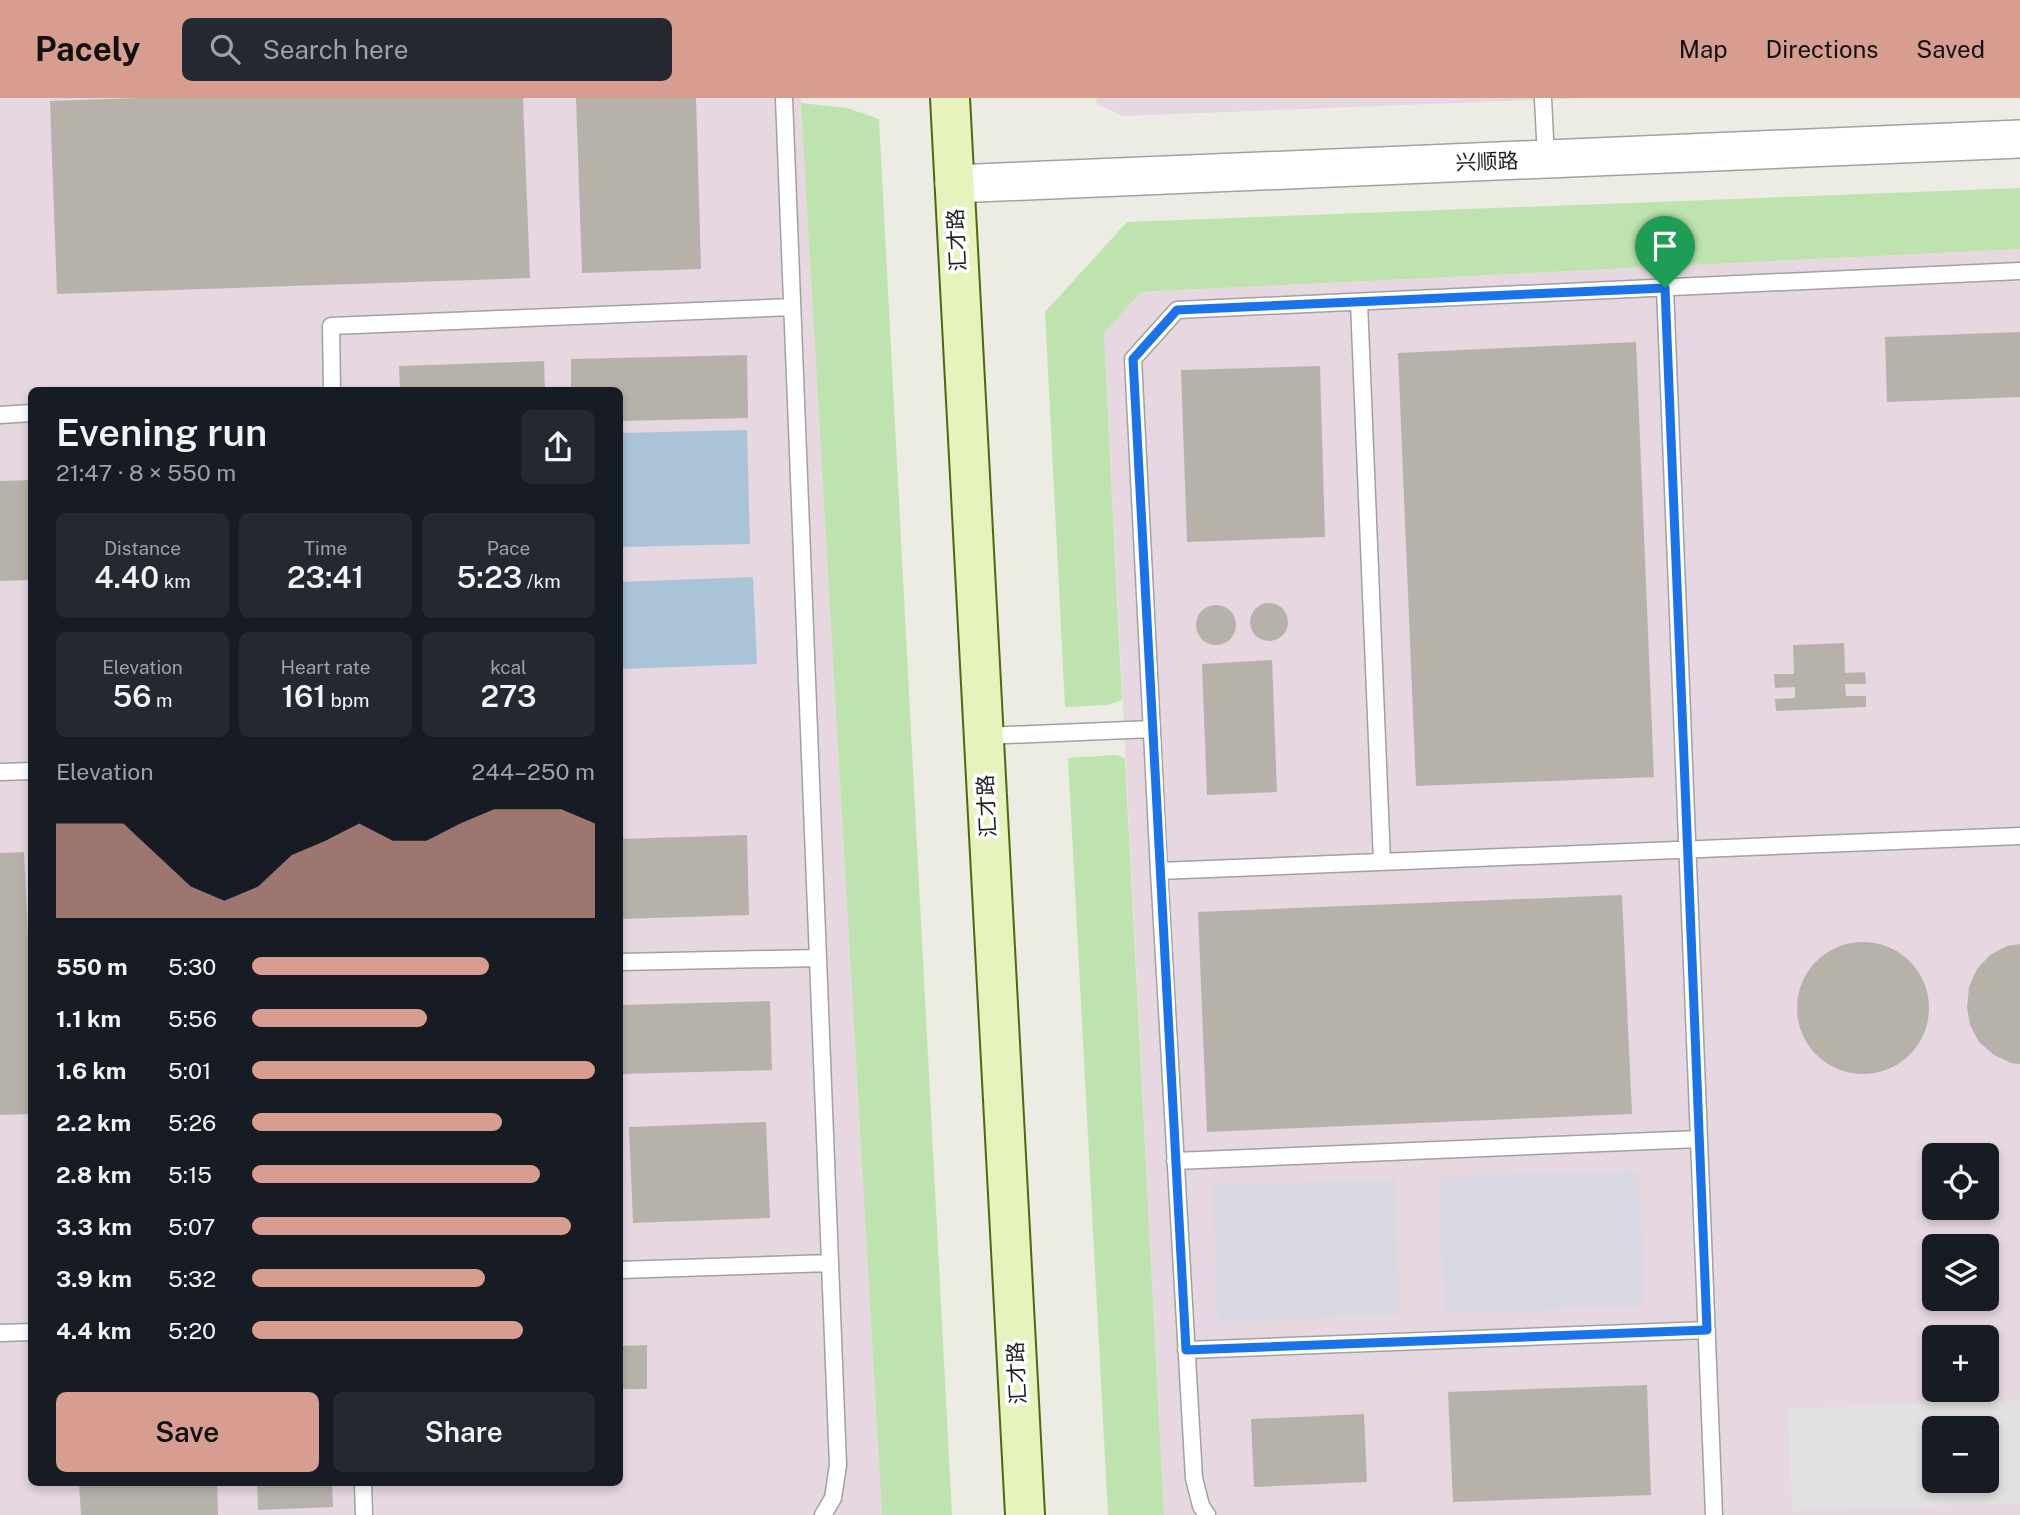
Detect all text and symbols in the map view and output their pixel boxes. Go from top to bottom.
search box [182,18,672,81]
text: Pacely [35,30,140,68]
icon: search [206,30,244,68]
text: Search here [262,34,408,65]
text: Map [1679,35,1728,63]
text: Directions [1766,35,1878,63]
text: Saved [1916,35,1985,63]
street label: 兴顺路 [1455,148,1519,175]
street label: 汇才路 [942,208,971,272]
pin [1635,216,1695,288]
icon: arrive [1646,227,1684,265]
text: Evening run [56,410,267,455]
button: share [521,410,595,484]
text: 21:47 · 8 × 550 m [56,459,236,486]
text: Distance [104,537,181,559]
text: Time [304,537,347,559]
text: Pace [487,537,530,559]
text: 4.40 [94,559,159,595]
text: 23:41 [287,559,364,595]
text: 5:23 [456,559,522,595]
text: km [159,570,191,592]
text: /km [522,570,561,592]
text: Elevation [102,656,183,678]
text: Heart rate [281,656,370,678]
text: kcal [490,656,527,678]
text: 56 [112,678,152,714]
text: 161 [281,678,326,714]
text: 273 [480,678,537,714]
text: m [152,689,173,711]
text: bpm [326,689,370,711]
text: Elevation [56,758,154,785]
text: 244–250 m [472,758,595,785]
street label: 汇才路 [972,774,1001,838]
text: 550 m [56,953,128,980]
text: 5:30 [168,953,216,980]
text: 1.1 km [56,1005,121,1032]
text: 5:56 [168,1005,217,1032]
text: 1.6 km [56,1057,126,1084]
text: 5:01 [168,1057,211,1084]
text: 2.2 km [56,1109,131,1136]
text: 5:26 [168,1109,216,1136]
map controls [1922,1143,1999,1493]
button: locate [1922,1143,1999,1220]
text: 2.8 km [56,1161,131,1188]
text: 5:15 [168,1161,212,1188]
text: 3.3 km [56,1213,132,1240]
text: 5:07 [168,1213,215,1240]
button: layers [1922,1234,1999,1311]
text: 3.9 km [56,1265,132,1292]
text: 5:32 [168,1265,216,1292]
text: 4.4 km [56,1317,131,1344]
text: 5:20 [168,1317,216,1344]
button: + [1922,1325,1999,1402]
street label: 汇才路 [1002,1341,1031,1405]
button: Save [56,1392,319,1472]
button: Share [333,1392,595,1472]
button: − [1922,1416,1999,1493]

